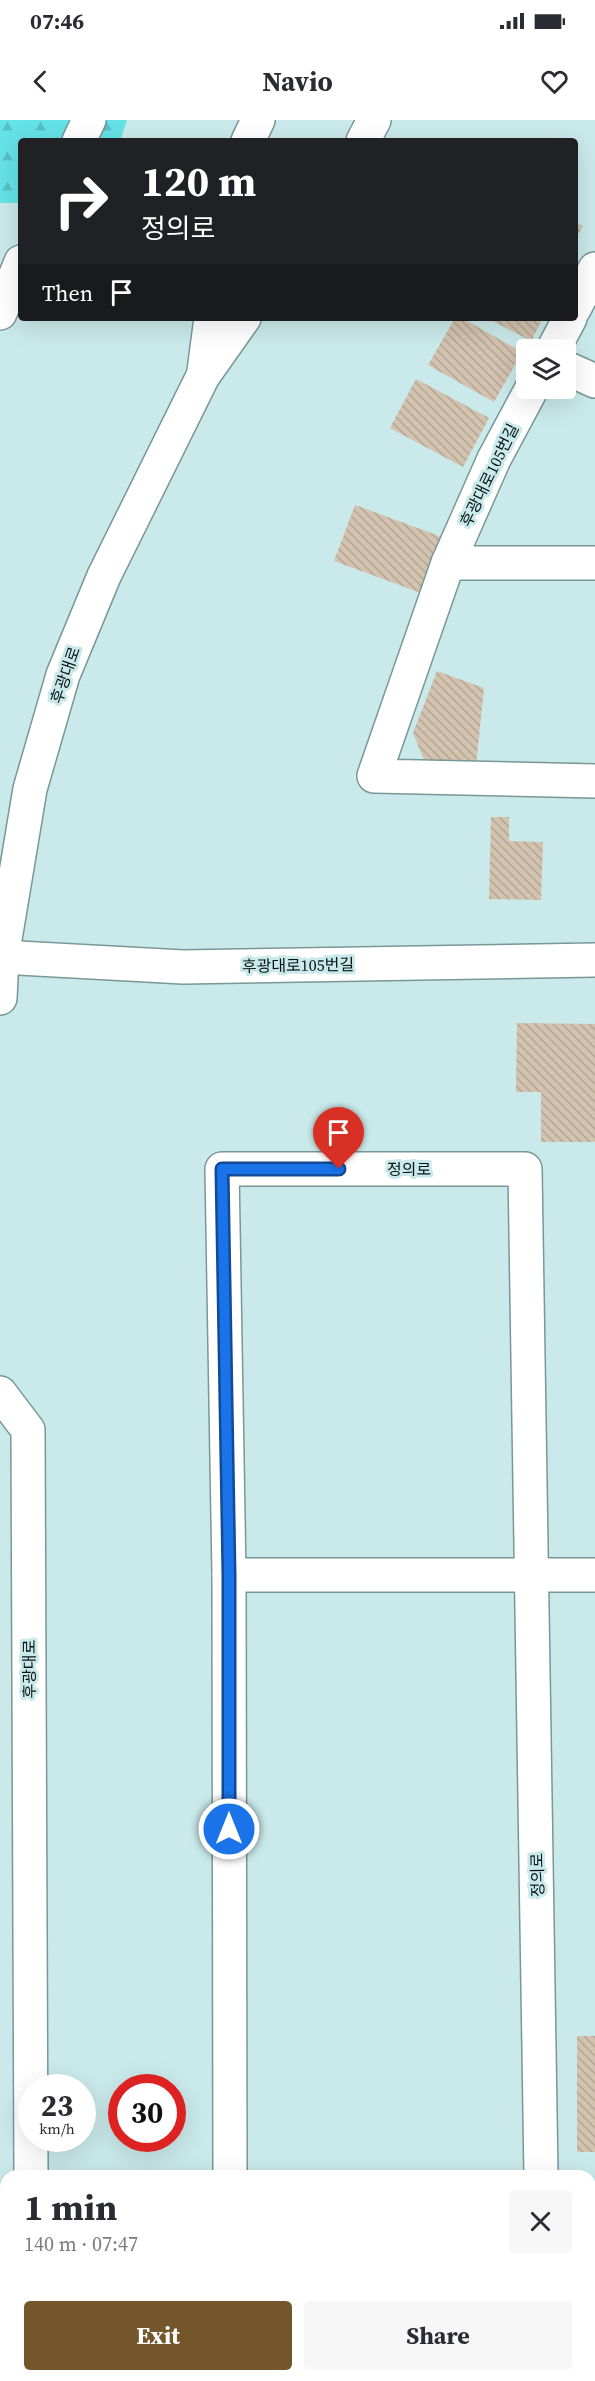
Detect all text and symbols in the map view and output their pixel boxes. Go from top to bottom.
text: 07:46 [30,6,84,36]
text: Navio [262,63,333,100]
icon: back [24,65,57,98]
icon: heart [538,65,571,98]
text: 120 m [141,152,256,210]
icon: right [42,162,120,240]
text: 정의로 [141,210,216,247]
icon: arrive [105,276,138,309]
text: Then [42,278,93,308]
map controls [516,339,576,399]
button: layers [516,339,576,399]
street label: 후광대로105번길 [454,420,524,530]
street label: 후광대로 [45,643,85,706]
street label: 후광대로105번길 [242,953,354,977]
pin [313,1107,364,1169]
icon: arrive [322,1116,355,1149]
street label: 정의로 [387,1158,431,1180]
street label: 후광대로 [18,1639,40,1698]
position arrow [197,1797,261,1861]
street label: 정의로 [526,1852,548,1897]
speed limit sign: 30 [108,2074,186,2152]
text: 23 [41,2085,73,2126]
text: km/h [39,2118,75,2139]
text: 1 min [24,2183,117,2232]
button: close [509,2190,572,2253]
text: 140 m · 07:47 [24,2230,138,2258]
button: Exit [24,2301,292,2370]
button: Share [304,2301,572,2370]

